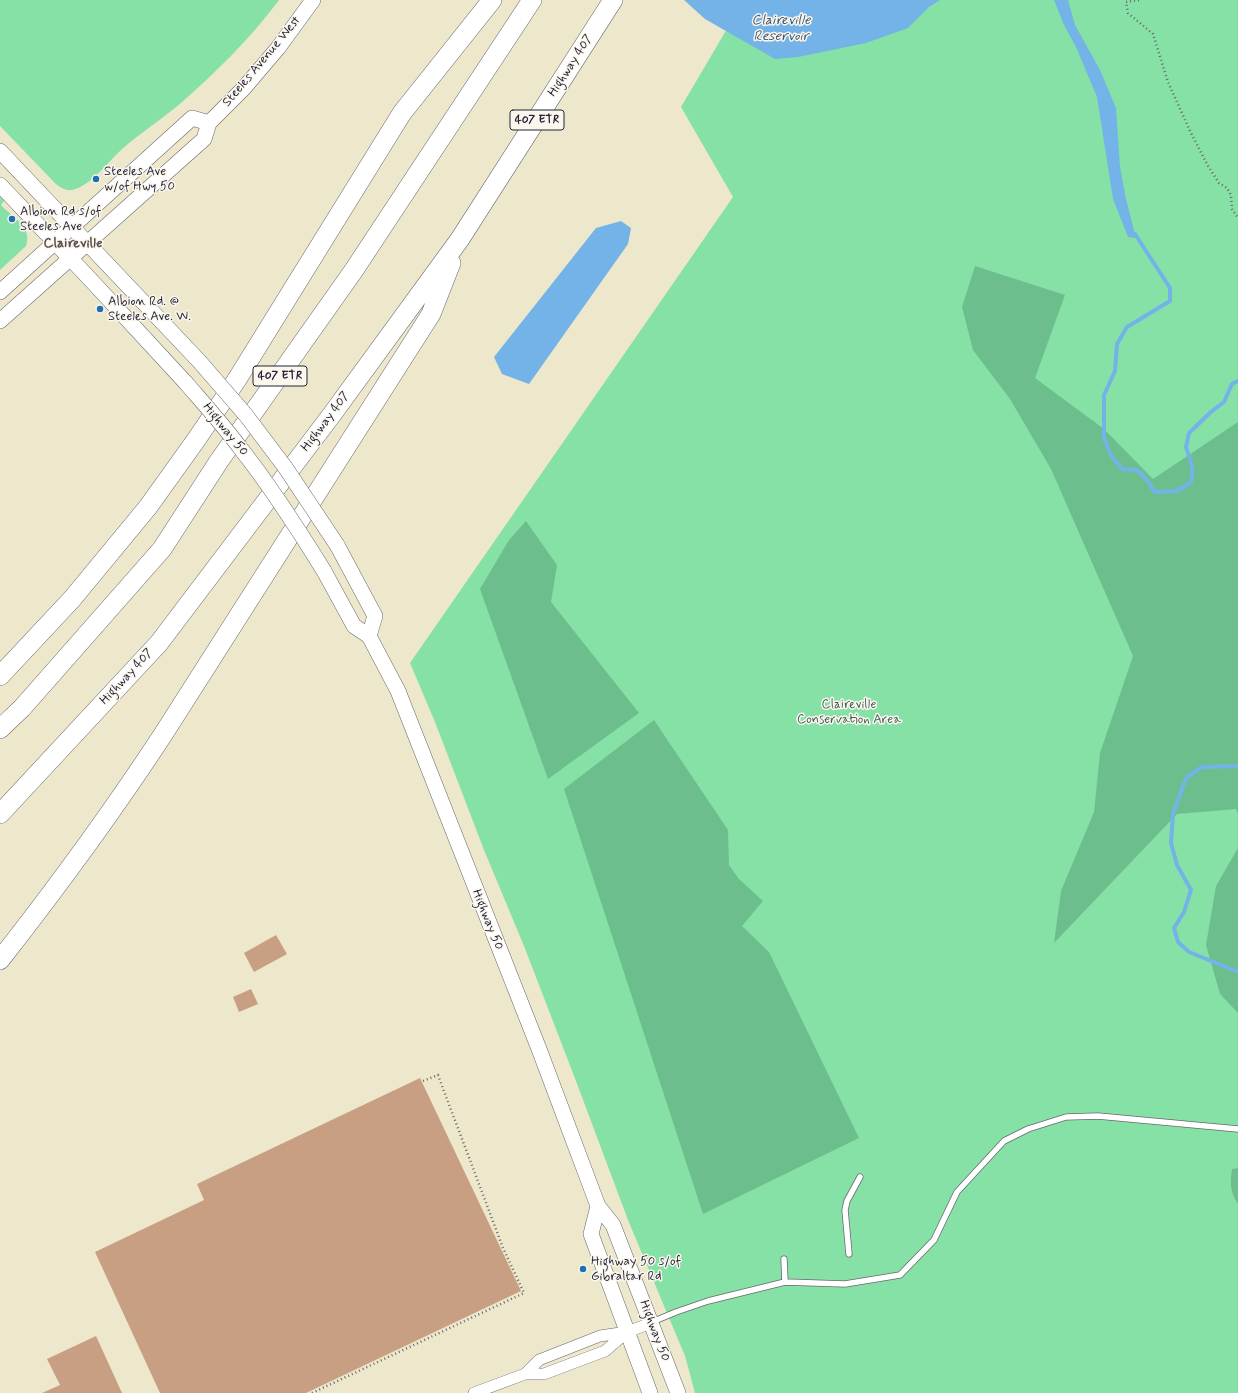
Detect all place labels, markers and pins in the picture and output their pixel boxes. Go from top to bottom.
place label: Steeles Ave w/of Hwy 50 [104,164,175,195]
marker: Steeles Ave w/of Hwy 50 [91,174,101,184]
place label: Albion Rd s/of Steeles Ave [20,204,101,235]
marker: Albion Rd s/of Steeles Ave [7,214,17,224]
place label: Albion Rd. @ Steeles Ave. W. [108,294,191,325]
marker: Albion Rd. @ Steeles Ave. W. [95,304,105,314]
place label: Highway 50 s/of Gibraltar Rd [591,1254,681,1285]
marker: Highway 50 s/of Gibraltar Rd [578,1264,588,1274]

